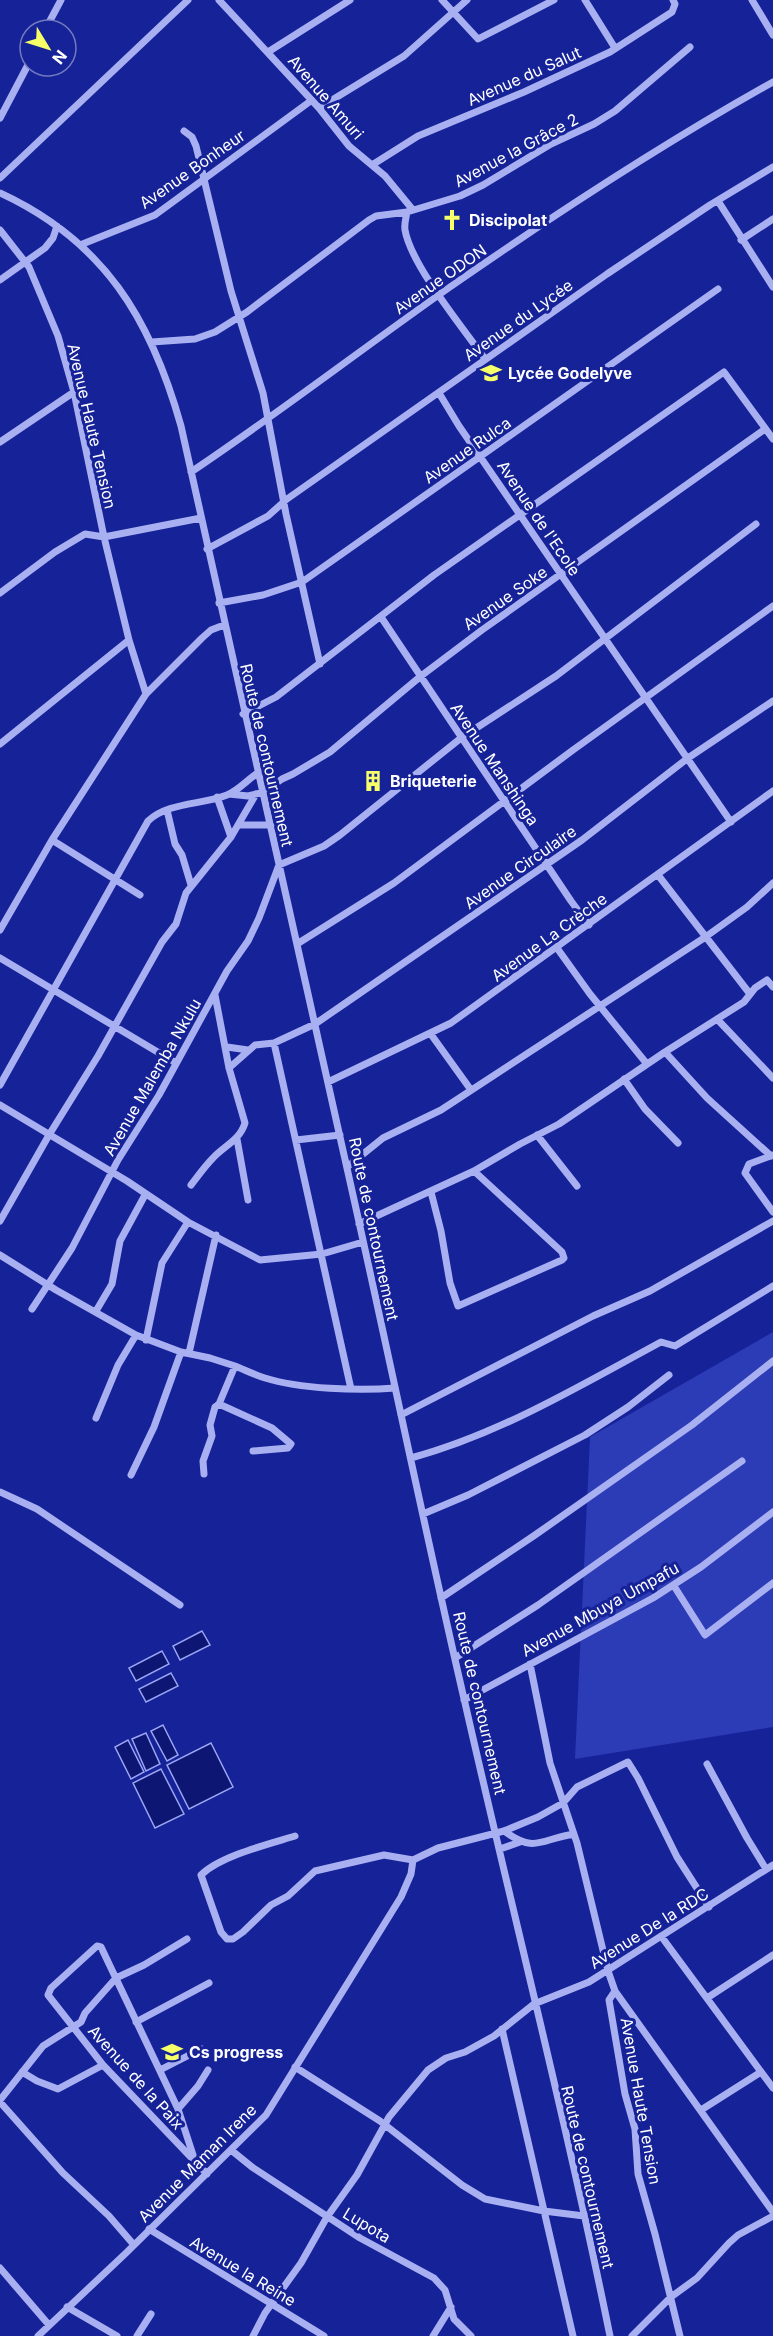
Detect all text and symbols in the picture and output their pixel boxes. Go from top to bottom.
north arrow [18,18,78,78]
street label: Avenue du Salut [464,42,584,110]
text: N [48,46,71,68]
street label: Avenue Amuri [284,51,368,143]
street label: Avenue la Grâce 2 [450,109,582,191]
street label: Avenue Bonheur [135,125,249,213]
church icon: Discipolat [440,208,464,232]
place label: Discipolat [469,210,547,230]
street label: Avenue ODON [390,240,490,318]
street label: Avenue du Lycée [459,275,577,365]
street label: Avenue Haute Tension [63,341,121,511]
school or university icon: Lycée Godelyve [479,361,503,385]
place label: Lycée Godelyve [508,363,632,383]
street label: Avenue Rulca [419,412,515,488]
street label: Avenue de l'Ecole [493,457,585,579]
street label: Avenue Soke [459,562,551,634]
street label: Route de contournement [236,662,298,848]
street label: Avenue Manshinga [447,699,543,829]
building icon: Briqueterie [361,769,385,793]
place label: Briqueterie [390,771,477,791]
street label: Avenue Circulaire [460,821,580,913]
street label: Avenue La Crèche [487,888,611,986]
street label: Avenue Malemba Nkulu [99,995,205,1159]
street label: Route de contournement [345,1135,403,1323]
street label: Avenue Mbuya Umpafu [518,1557,682,1661]
street label: Route de contournement [449,1610,511,1796]
street label: Avenue De la RDC [586,1883,712,1973]
street label: Avenue Haute Tension [616,2016,666,2186]
street label: Avenue de la Paix [84,2021,188,2133]
school or university icon: Cs progress [160,2040,184,2064]
place label: Cs progress [189,2042,283,2062]
street label: Route de contournement [557,2084,619,2270]
street label: Avenue Maman Irene [134,2100,260,2226]
street label: Lupota [339,2203,395,2247]
street label: Avenue la Reine [186,2231,300,2311]

